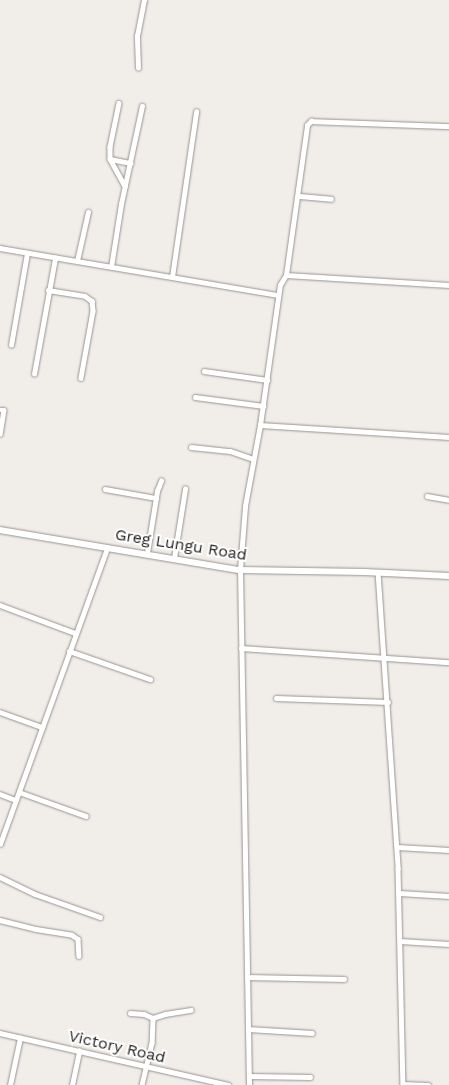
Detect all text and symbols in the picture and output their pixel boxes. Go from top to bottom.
street label: Greg Lungu Road [114,525,248,565]
street label: Victory Road [67,1026,167,1068]

